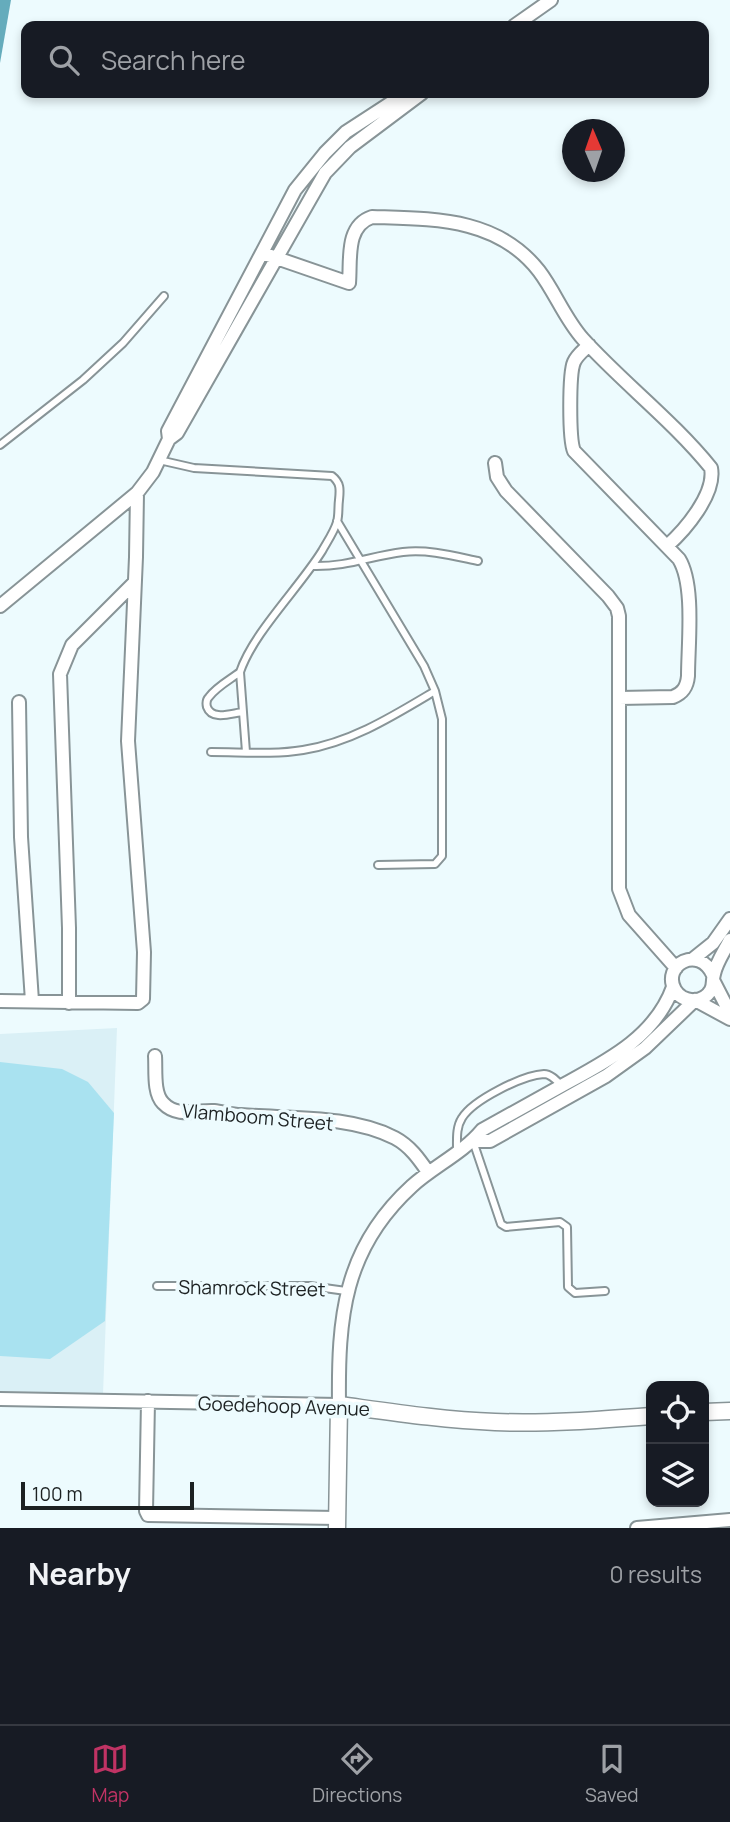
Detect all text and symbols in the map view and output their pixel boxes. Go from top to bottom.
search box [21,21,709,98]
icon: search [45,41,83,79]
text: Search here [101,42,246,78]
north arrow [562,119,625,182]
street label: Vlamboom Street [181,1097,335,1137]
street label: Shamrock Street [178,1274,326,1302]
map controls [646,1381,709,1507]
button: locate [646,1381,709,1444]
street label: Goedehoop Avenue [198,1390,370,1422]
button: layers [646,1444,709,1507]
scale bar [21,1479,194,1511]
text: 100 m [32,1481,83,1507]
text: Nearby [28,1553,131,1594]
text: 0 results [609,1558,702,1590]
tab: Map [91,1740,129,1808]
tab: Directions [312,1740,402,1808]
tab: Saved [585,1740,639,1808]

